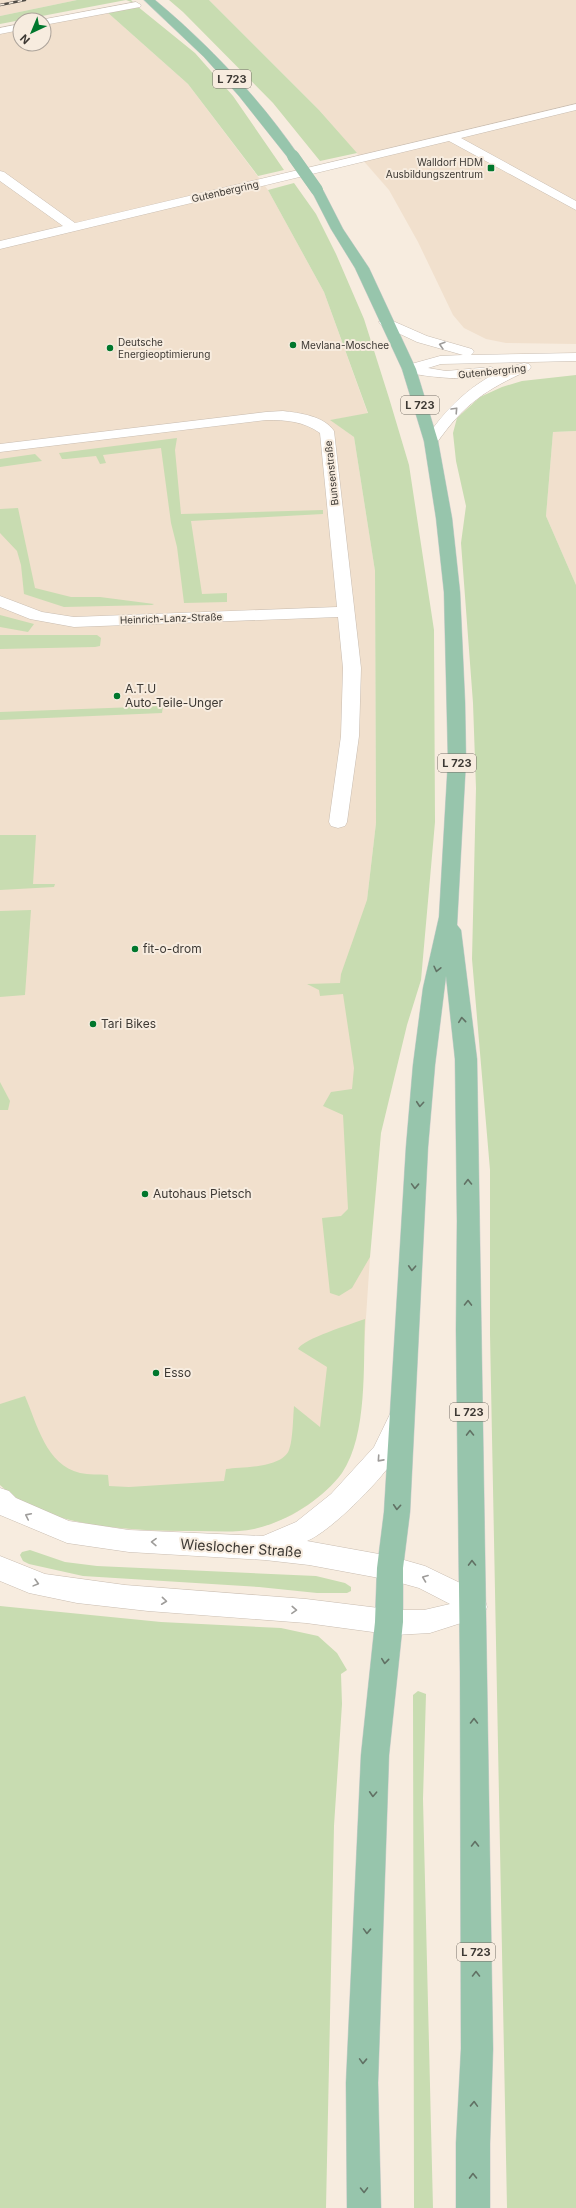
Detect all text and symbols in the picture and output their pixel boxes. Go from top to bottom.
north arrow [12,12,52,52]
text: N [17,31,33,47]
road number: L 723 [213,70,251,88]
place label: Walldorf HDM Ausbildungszentrum [386,156,483,180]
marker: Walldorf HDM Ausbildungszentrum [486,163,496,173]
street label: Gutenbergring [190,177,260,205]
place label: Deutsche Energieoptimierung [118,336,210,360]
place label: Mevlana-Moschee [301,339,389,351]
marker: Mevlana-Moschee [288,340,298,350]
one-way arrow [438,341,445,350]
marker: Deutsche Energieoptimierung [105,343,115,353]
street label: Gutenbergring [457,361,527,381]
road number: L 723 [401,396,439,414]
one-way arrow [450,407,457,414]
street label: Bunsenstraße [322,440,340,506]
street label: Heinrich-Lanz-Straße [120,610,223,626]
place label: A.T.U Auto-Teile-Unger [125,681,224,710]
marker: A.T.U Auto-Teile-Unger [112,691,122,701]
road number: L 723 [438,754,476,772]
place label: fit-o-drom [143,941,202,956]
marker: fit-o-drom [130,944,140,954]
one-way arrow [434,966,442,972]
place label: Tari Bikes [101,1016,156,1031]
one-way arrow [458,1017,467,1023]
marker: Tari Bikes [88,1019,98,1029]
one-way arrow [416,1101,425,1107]
one-way arrow [464,1179,472,1185]
one-way arrow [411,1183,420,1189]
place label: Autohaus Pietsch [153,1186,252,1201]
marker: Autohaus Pietsch [140,1189,150,1199]
one-way arrow [407,1265,416,1271]
one-way arrow [464,1300,472,1306]
place label: Esso [164,1365,191,1380]
marker: Esso [151,1368,161,1378]
road number: L 723 [450,1403,488,1421]
one-way arrow [465,1430,474,1436]
one-way arrow [377,1454,384,1462]
one-way arrow [392,1504,401,1510]
one-way arrow [25,1513,33,1521]
street label: Wieslocher Straße [180,1535,302,1560]
one-way arrow [151,1538,157,1546]
one-way arrow [468,1560,476,1566]
one-way arrow [422,1575,429,1583]
one-way arrow [32,1578,39,1586]
one-way arrow [161,1596,167,1605]
one-way arrow [291,1606,297,1615]
one-way arrow [381,1658,390,1664]
one-way arrow [470,1718,478,1724]
one-way arrow [369,1791,377,1797]
one-way arrow [471,1841,479,1847]
one-way arrow [363,1928,371,1934]
road number: L 723 [457,1943,495,1961]
one-way arrow [472,1971,480,1977]
one-way arrow [358,2058,367,2064]
one-way arrow [470,2101,479,2107]
one-way arrow [469,2173,477,2179]
one-way arrow [359,2187,368,2193]

